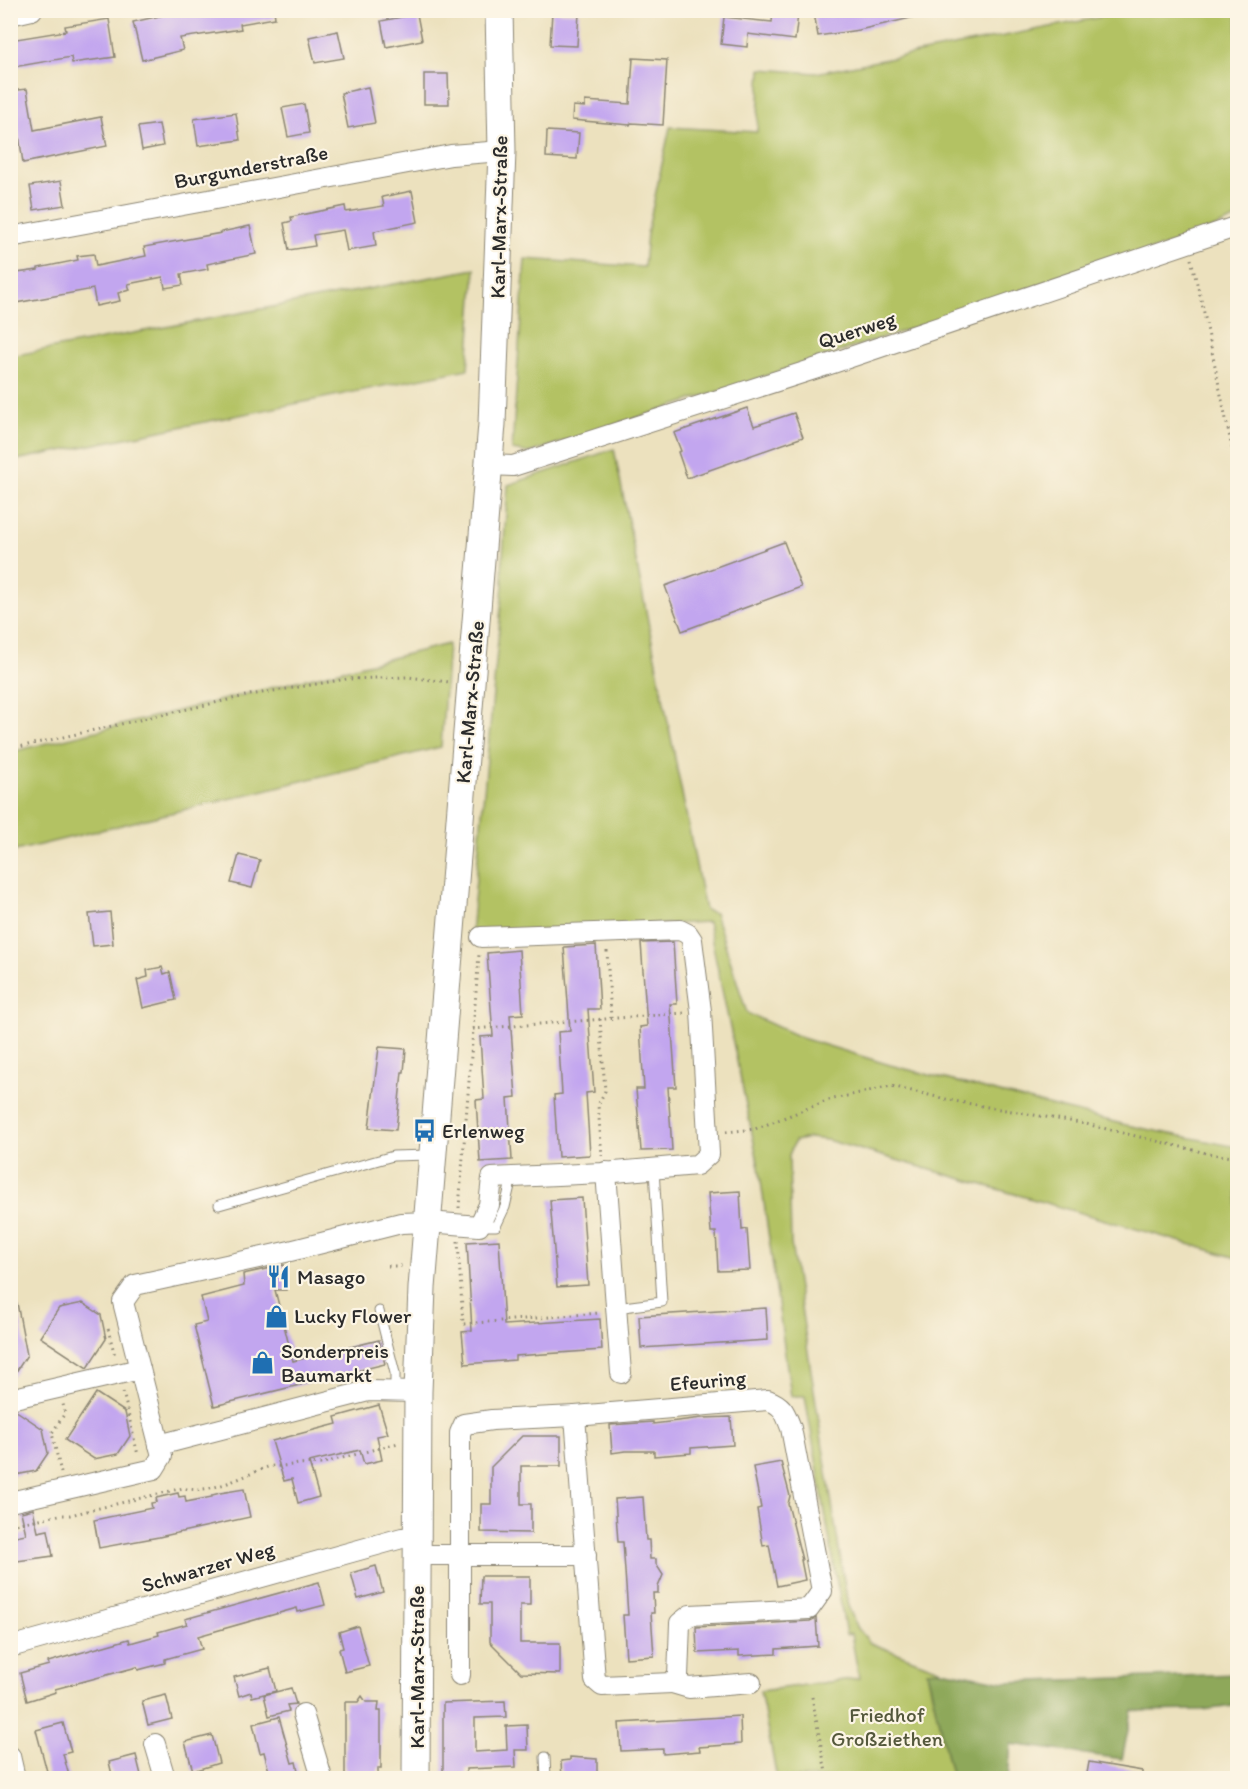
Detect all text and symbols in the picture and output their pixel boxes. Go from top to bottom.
street label: Karl-Marx-Straße [485,135,512,299]
street label: Burgunderstraße [172,139,330,194]
street label: Querweg [815,305,899,354]
street label: Karl-Marx-Straße [450,620,489,784]
bus stop icon: Erlenweg [411,1118,437,1144]
place label: Erlenweg [442,1118,525,1143]
restaurant icon: Masago [266,1264,292,1290]
place label: Masago [297,1264,365,1289]
shop icon: Lucky Flower [263,1303,289,1329]
place label: Lucky Flower [294,1303,412,1328]
place label: Sonderpreis Baumarkt [281,1338,389,1387]
shop icon: Sonderpreis Baumarkt [250,1350,276,1376]
street label: Efeuring [669,1365,747,1396]
street label: Schwarzer Weg [138,1536,278,1597]
street label: Karl-Marx-Straße [404,1585,429,1749]
park label: Friedhof Großziethen [831,1702,943,1751]

